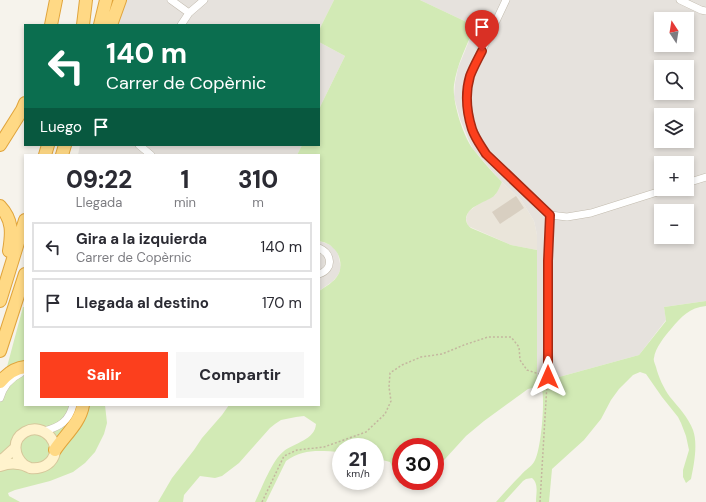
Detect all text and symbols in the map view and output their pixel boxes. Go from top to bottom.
pin [465,10,499,51]
north arrow [654,12,694,52]
map controls [654,12,694,244]
icon: arrive [471,16,493,38]
text: 140 m [106,35,187,72]
icon: left [40,40,92,92]
button: search [654,60,694,100]
text: Carrer de Copèrnic [106,71,266,95]
button: layers [654,108,694,148]
icon: arrive [90,116,112,138]
text: Luego [40,117,82,137]
button: + [654,156,694,196]
text: 09:22 [66,164,132,195]
text: 1 [181,164,189,195]
text: 310 [238,164,278,195]
text: Llegada [76,194,122,211]
text: min [174,194,196,211]
text: m [252,194,264,211]
button: − [654,204,694,244]
text: Gira a la izquierda [76,229,207,249]
icon: left [42,236,64,258]
text: 140 m [261,237,302,257]
text: Carrer de Copèrnic [76,249,192,266]
icon: arrive [42,292,64,314]
text: Llegada al destino [76,293,209,313]
text: 170 m [262,293,302,313]
button: Salir [40,352,168,398]
button: Compartir [176,352,304,398]
position arrow [527,356,569,398]
speed limit sign: 30 [392,438,444,490]
text: 21 [349,446,367,472]
text: km/h [346,467,370,480]

